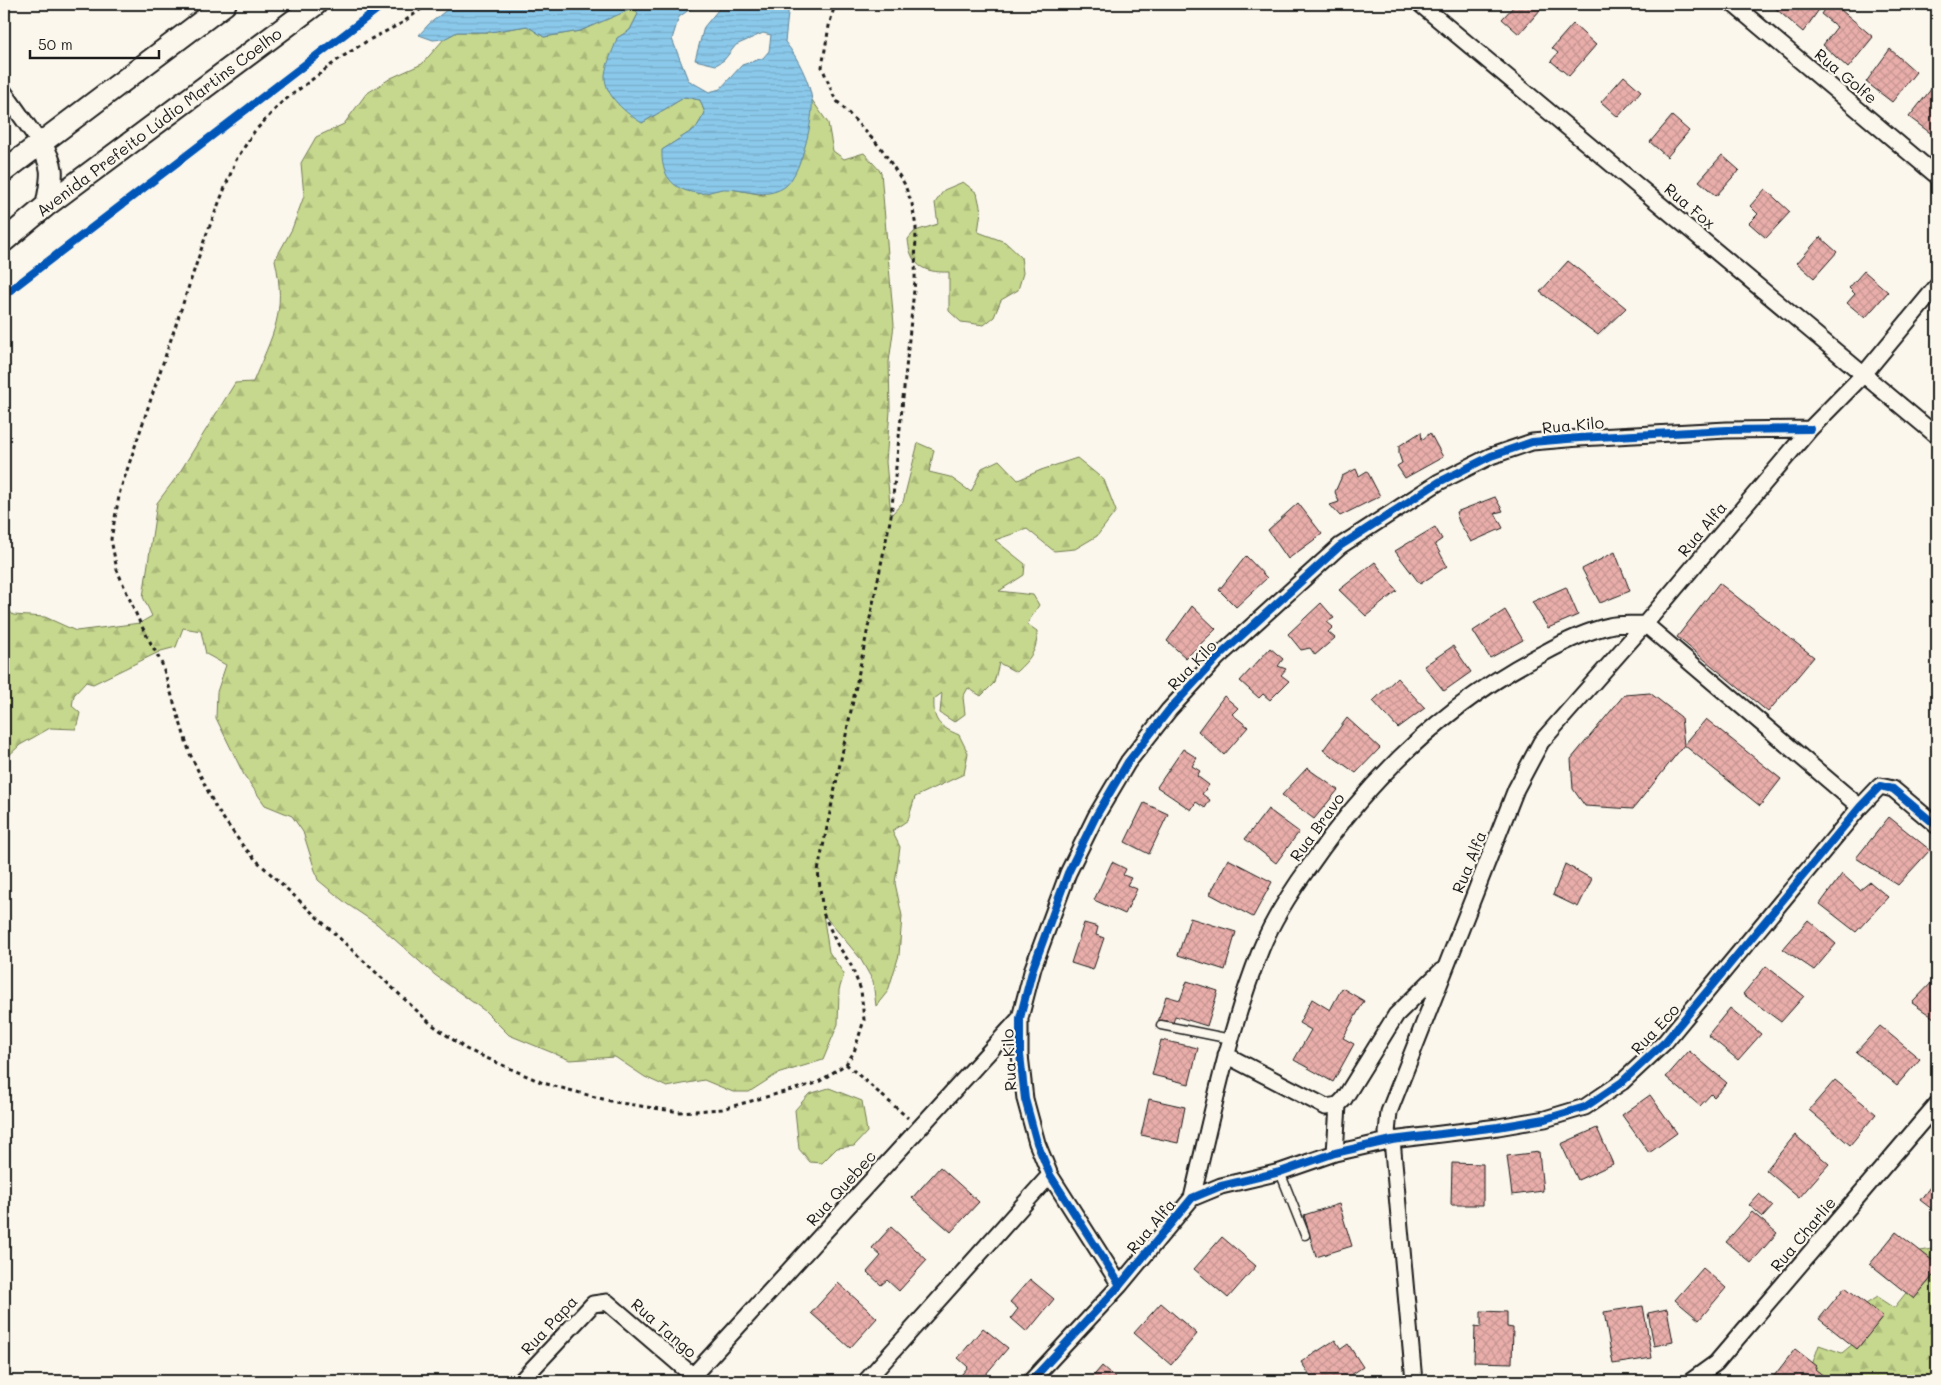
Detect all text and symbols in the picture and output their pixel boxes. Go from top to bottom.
street label: Avenida Prefeito Lúdio Martins Coelho [32,22,286,221]
scale bar [30,28,159,60]
text: 50 m [38,34,73,54]
street label: Rua Golfe [1811,43,1882,108]
street label: Rua Fox [1660,178,1720,233]
street label: Rua Kilo [1541,411,1605,438]
street label: Rua Alfa [1673,497,1731,560]
street label: Rua Kilo [1162,635,1221,694]
street label: Rua Bravo [1285,788,1349,865]
street label: Rua Alfa [1447,828,1491,896]
street label: Rua Eco [1626,999,1684,1059]
street label: Rua Kilo [996,1028,1021,1092]
street label: Rua Quebec [801,1145,880,1230]
street label: Rua Charlie [1765,1192,1840,1275]
street label: Rua Alfa [1122,1194,1180,1257]
street label: Rua Papa [516,1291,581,1359]
street label: Rua Tango [627,1293,702,1362]

